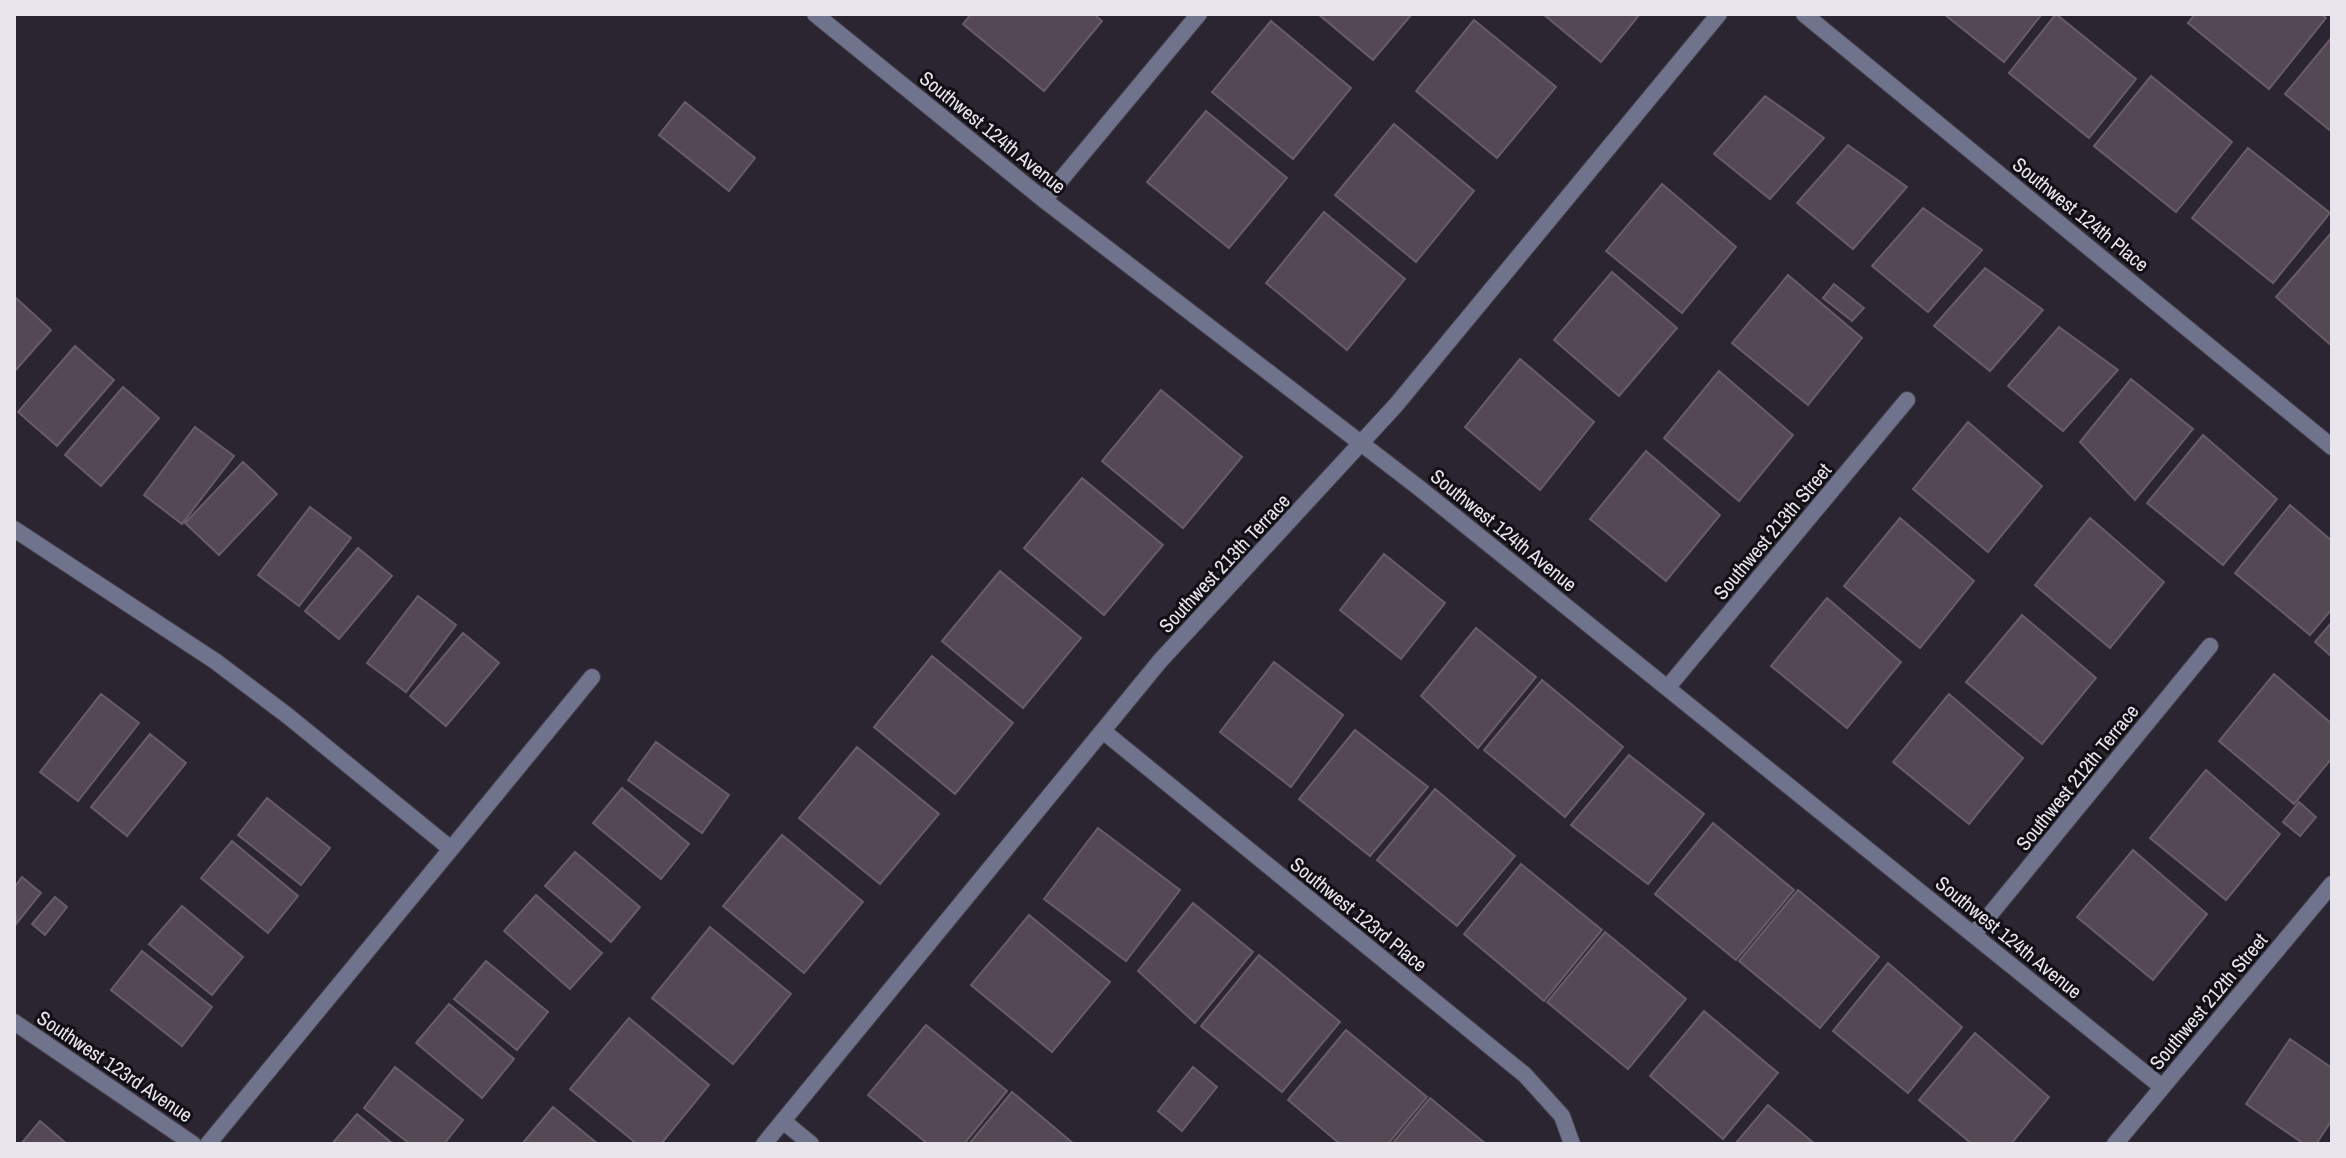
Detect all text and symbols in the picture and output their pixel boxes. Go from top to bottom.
street label: Southwest 124th Avenue [914,64,1072,200]
street label: Southwest 124th Place [2007,151,2155,277]
street label: Southwest 213th Street [1707,457,1837,605]
street label: Southwest 124th Avenue [1425,462,1583,598]
street label: Southwest 213th Terrace [1152,488,1296,638]
street label: Southwest 212th Terrace [2010,698,2144,856]
street label: Southwest 123rd Place [1285,850,1433,978]
street label: Southwest 124th Avenue [1930,869,2088,1005]
street label: Southwest 212th Street [2143,927,2273,1075]
street label: Southwest 123rd Avenue [32,1004,198,1128]

